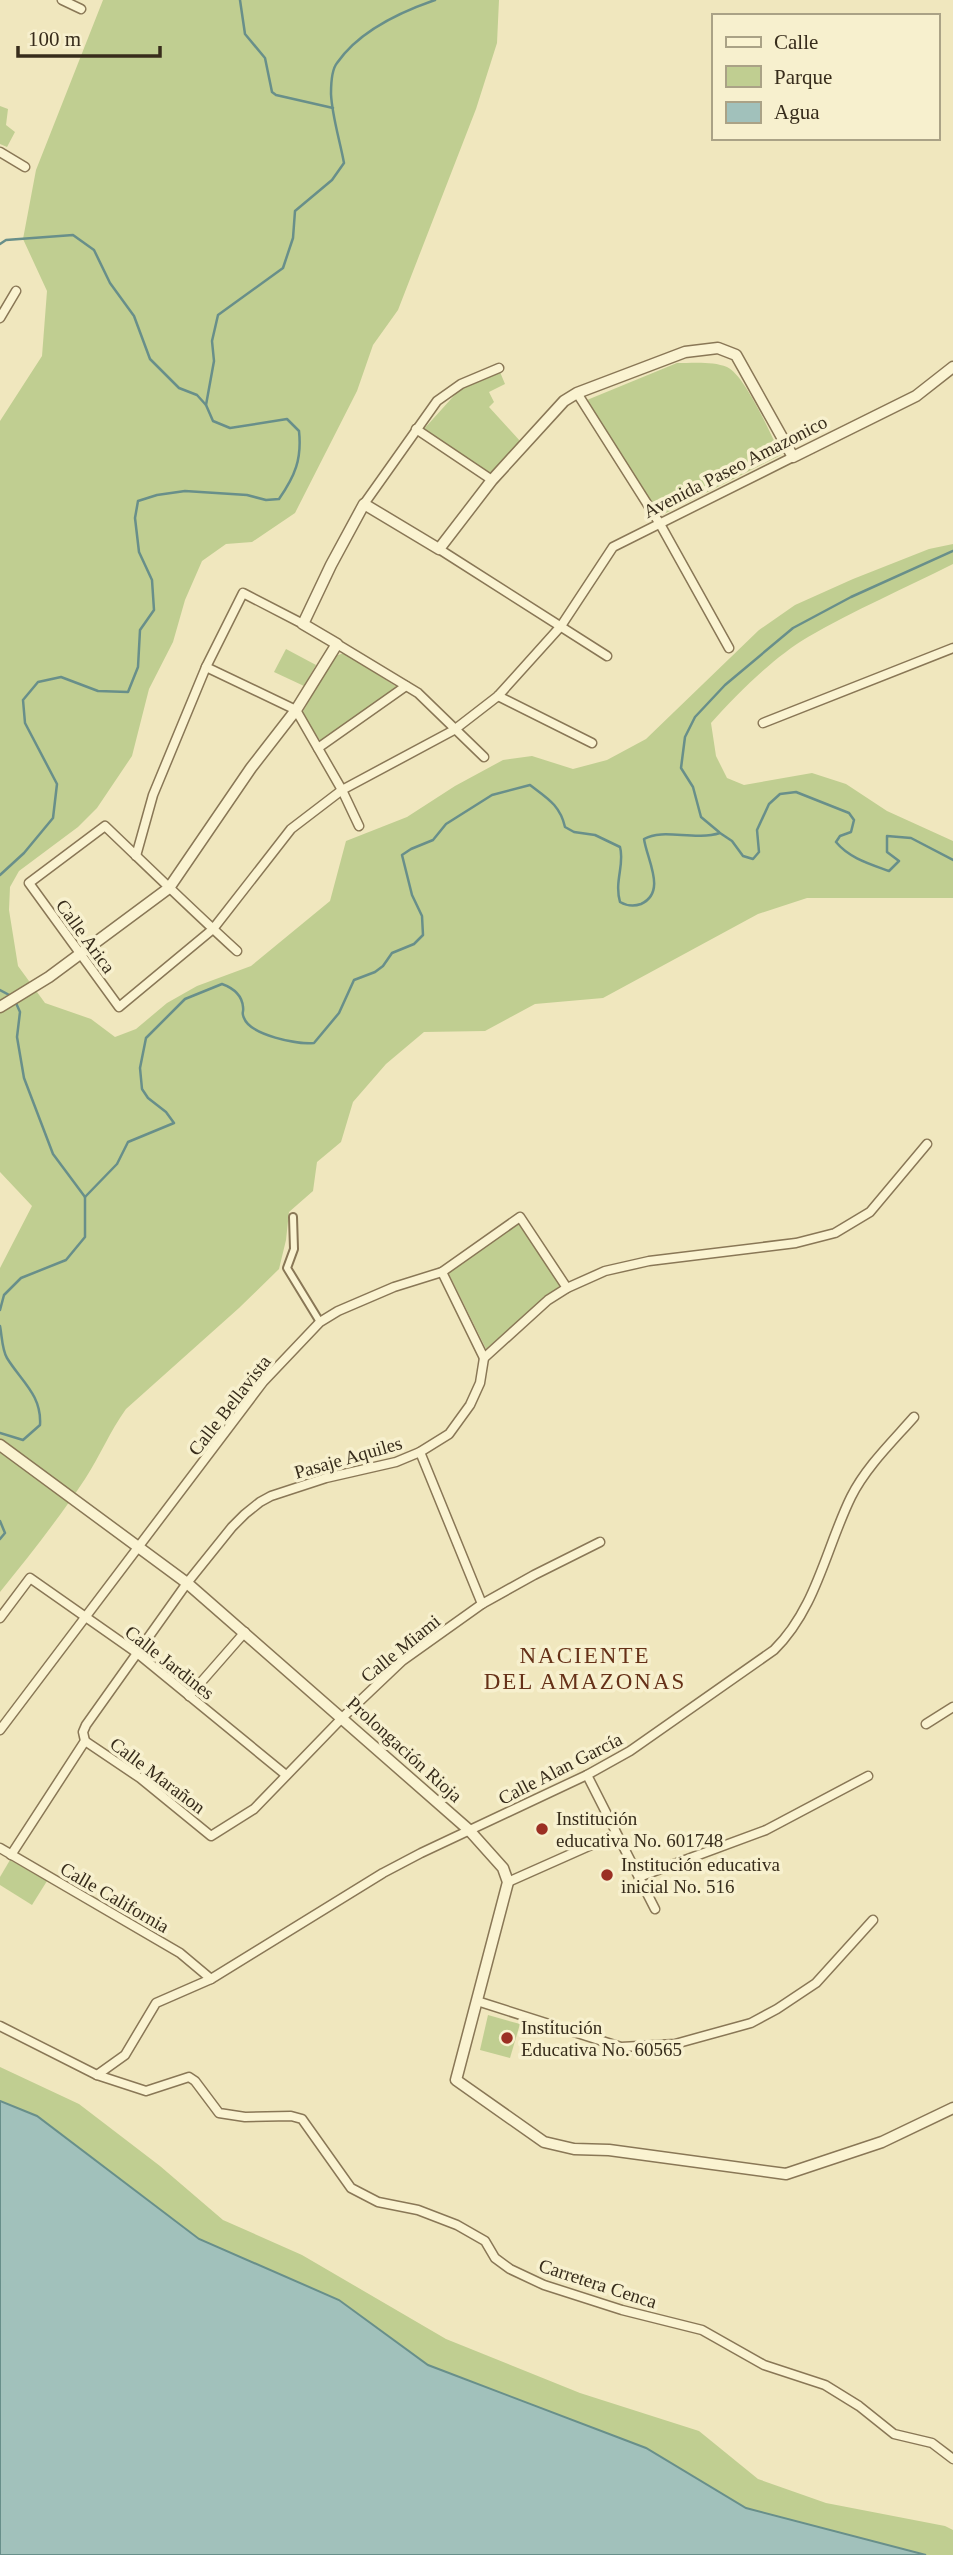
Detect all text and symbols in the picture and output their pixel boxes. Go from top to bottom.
scale bar [18,14,159,58]
legend [712,14,939,140]
text: 100 m [28,27,81,51]
text: Calle [774,30,818,54]
text: Parque [774,65,832,89]
text: Agua [774,100,820,124]
street label: Avenida Paseo Amazonico [640,411,831,522]
street label: Calle Arica [52,895,120,978]
street label: Calle Bellavista [184,1351,275,1459]
street label: Pasaje Aquiles [292,1432,405,1483]
street label: Calle Miami [357,1610,444,1687]
street label: Calle Jardines [121,1621,218,1704]
district label: NACIENTE DEL AMAZONAS [484,1643,686,1694]
street label: Prolongación Rioja [343,1692,467,1807]
street label: Calle Alan García [495,1728,626,1809]
street label: Calle Marañon [106,1733,210,1818]
place label: Institución educativa No. 601748 [556,1808,723,1851]
marker: Institución educativa No. 601748 [534,1821,550,1837]
place label: Institución educativa inicial No. 516 [621,1854,780,1897]
street label: Calle California [57,1858,173,1937]
marker: Institución educativa inicial No. 516 [599,1867,615,1883]
place label: Institución Educativa No. 60565 [521,2017,682,2060]
marker: Institución Educativa No. 60565 [499,2030,515,2046]
street label: Carretera Cenca [536,2255,660,2313]

